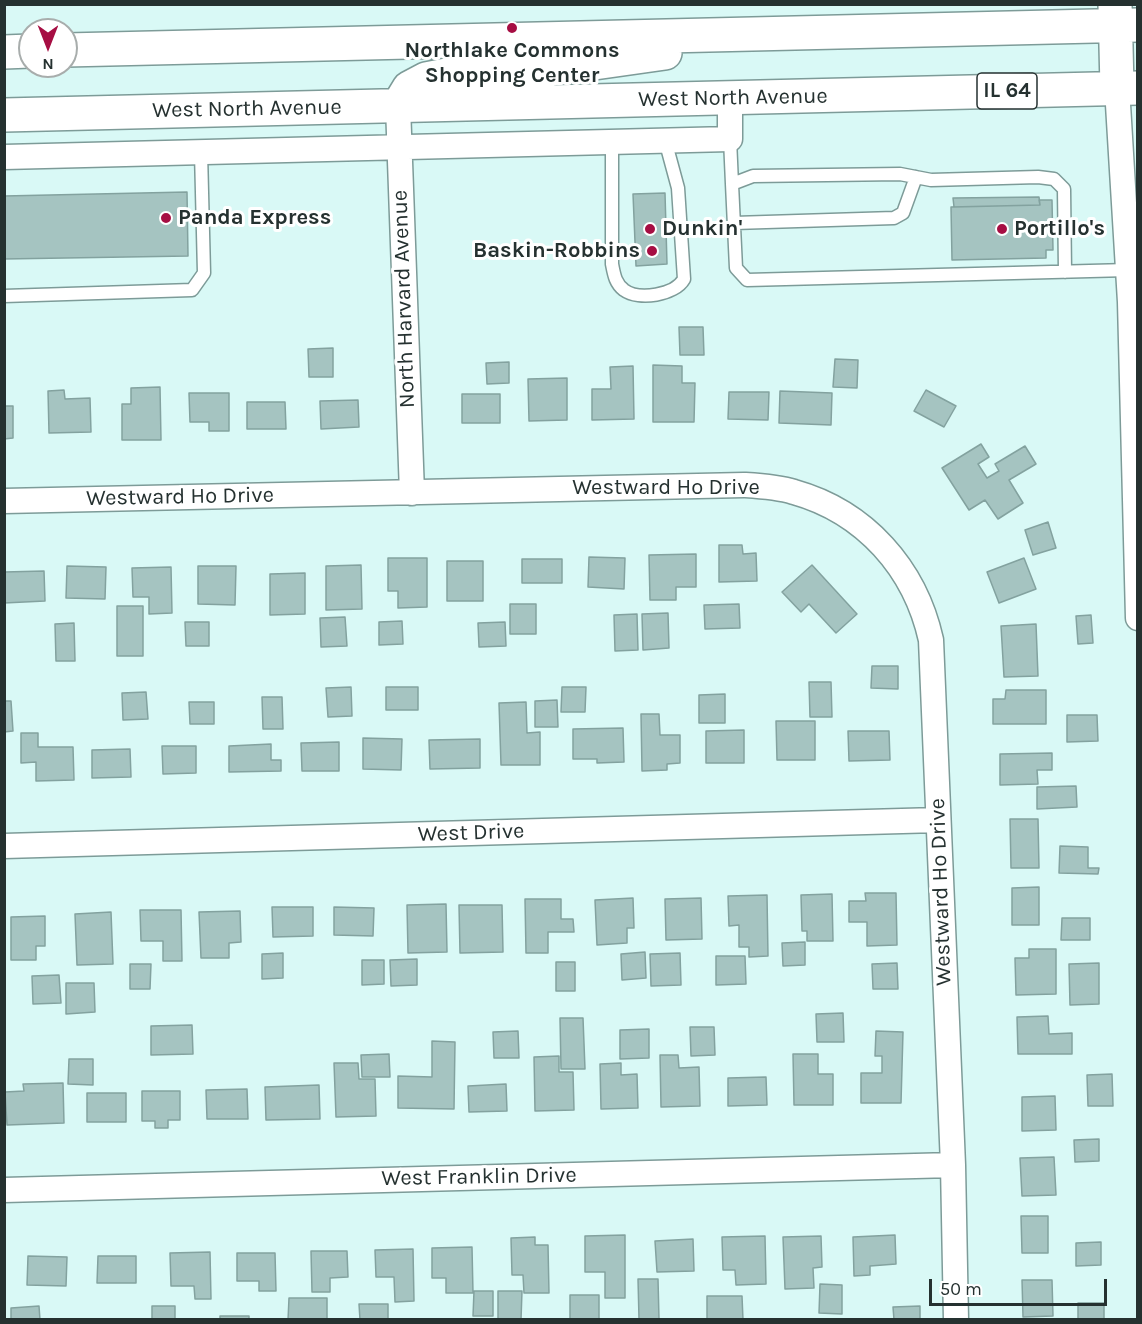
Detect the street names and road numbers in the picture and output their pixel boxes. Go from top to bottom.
road number: IL 64 [977,73,1037,109]
street label: West North Avenue [638,83,828,113]
street label: West North Avenue [152,94,342,124]
street label: North Harvard Avenue [387,189,421,409]
street label: Westward Ho Drive [572,475,760,501]
street label: Westward Ho Drive [86,482,274,512]
street label: Westward Ho Drive [925,798,957,986]
street label: West Drive [417,818,525,848]
street label: West Franklin Drive [381,1162,577,1192]

